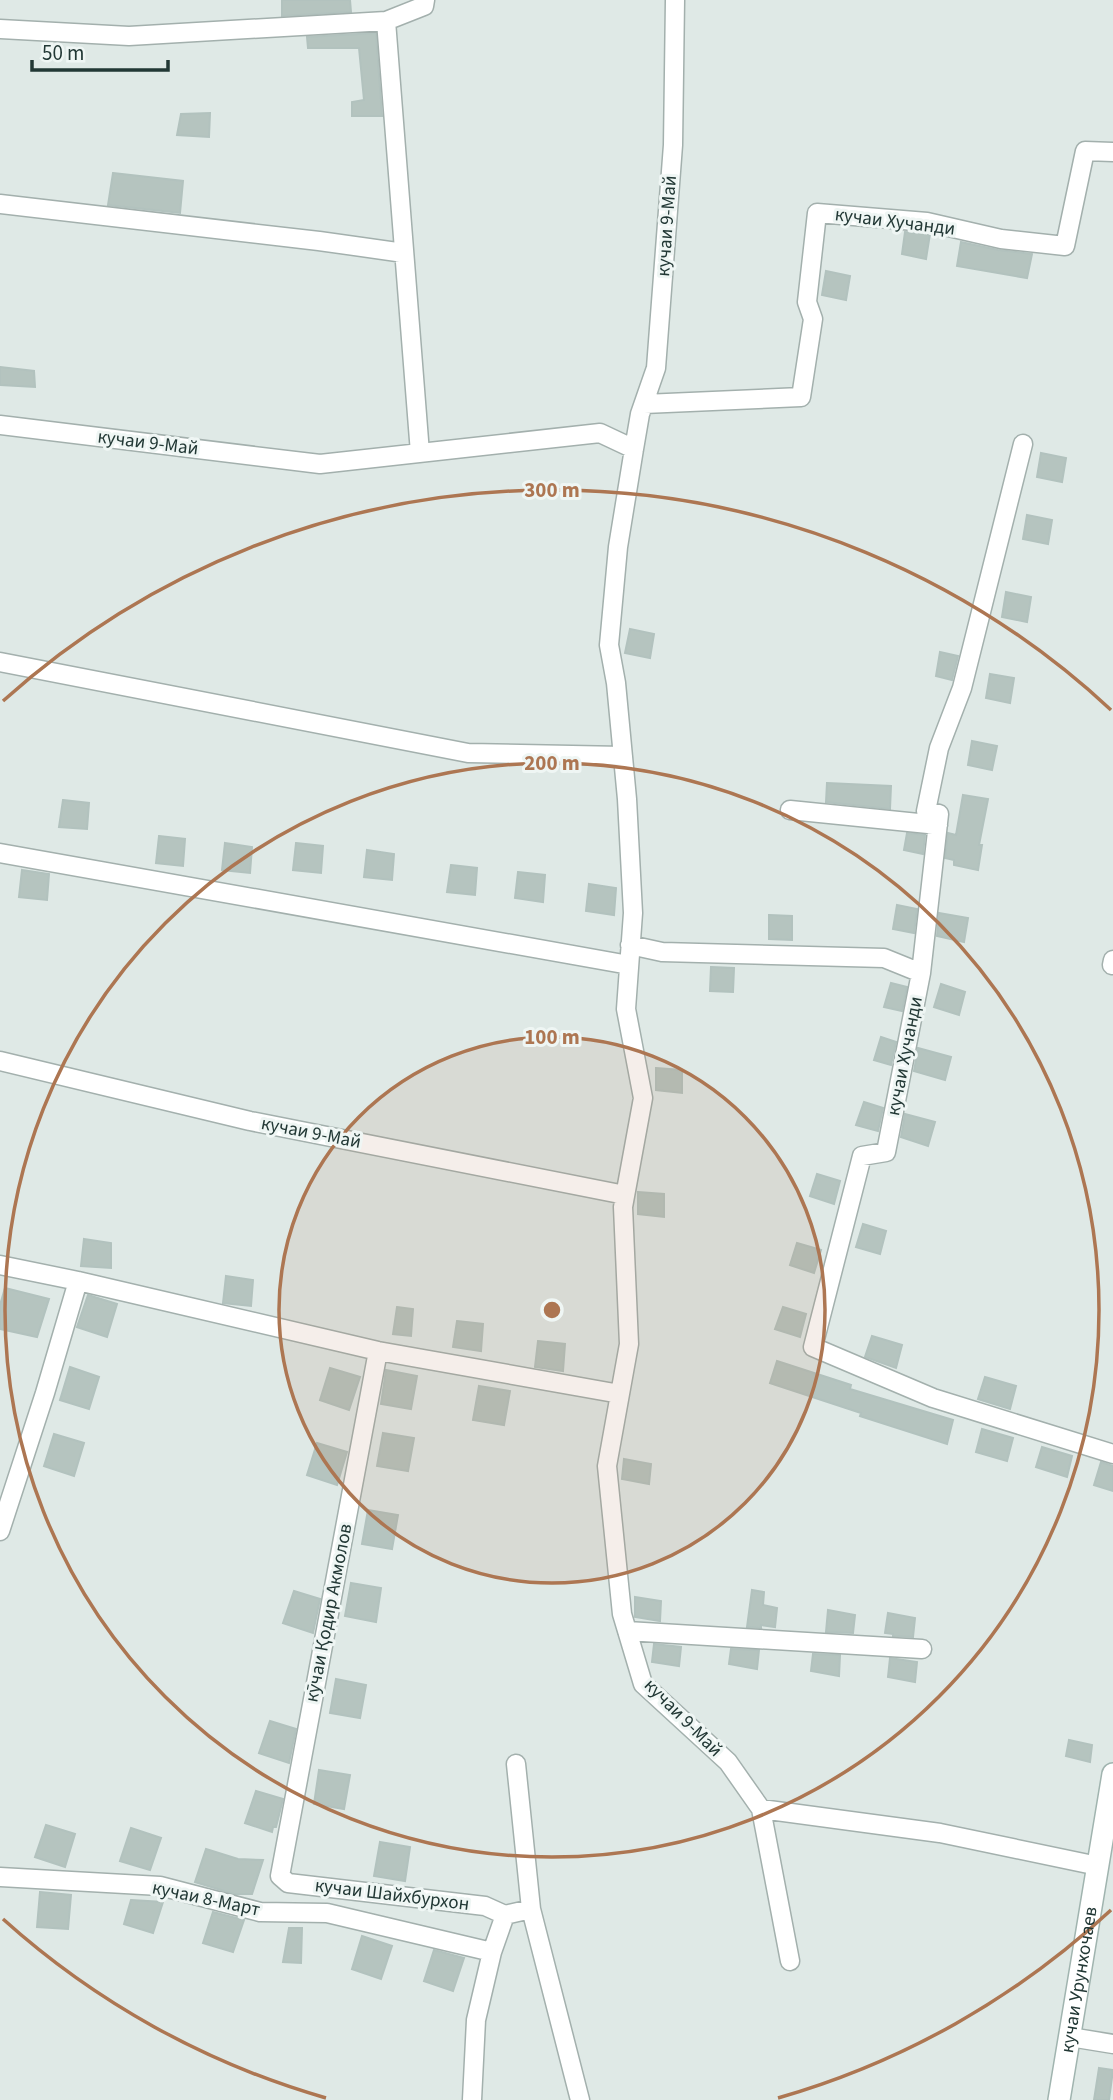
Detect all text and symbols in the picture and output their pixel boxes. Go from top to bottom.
scale bar [32,28,168,72]
text: 50 m [42,38,84,68]
street label: кучаи 9-Май [650,175,684,277]
street label: кучаи Хучанди [833,201,957,243]
street label: кучаи 9-Май [96,423,200,463]
text: 300 m [524,475,580,505]
text: 200 m [524,748,580,778]
street label: кучаи Хучанди [880,994,930,1118]
text: 100 m [524,1022,580,1052]
street label: кучаи 9-Май [259,1110,363,1156]
centre of rings [540,1298,564,1322]
street label: кӯчаи Қодир Акмолов [298,1521,360,1705]
street label: кучаи 9-Май [638,1673,728,1763]
street label: кучаи Шайхбурхон [313,1872,471,1918]
street label: кучаи 8-Март [150,1874,263,1924]
street label: кучаи Урунхочаев [1054,1904,1104,2055]

